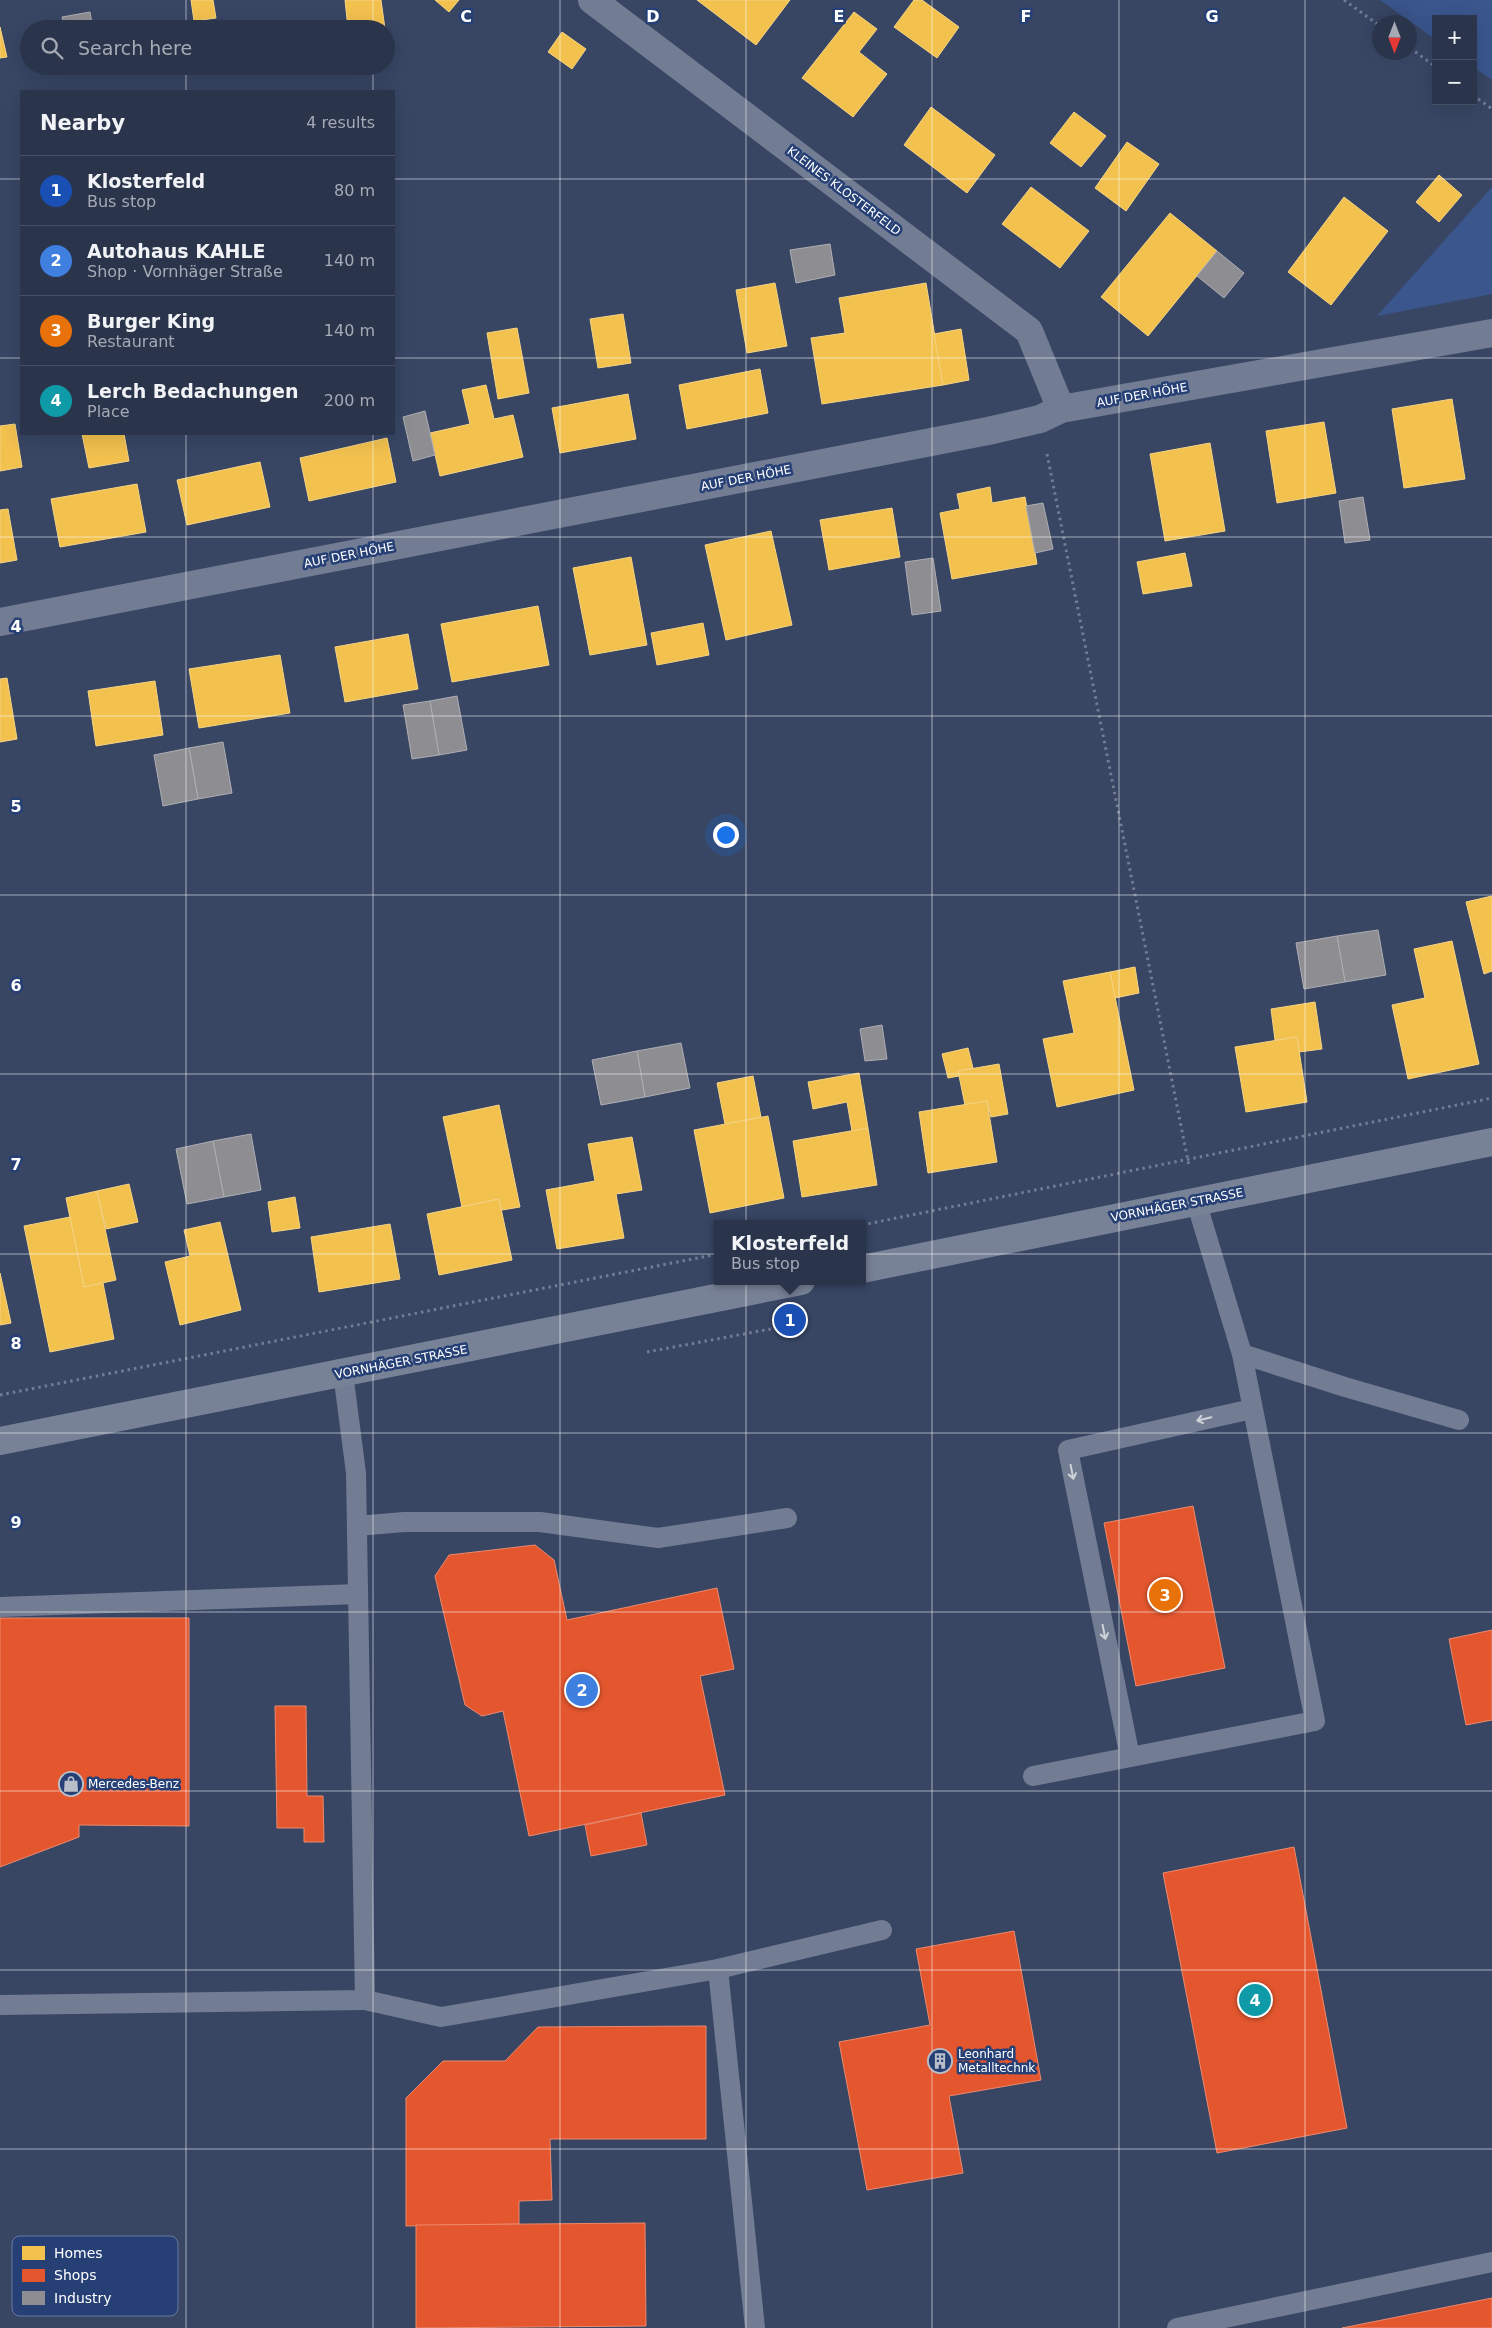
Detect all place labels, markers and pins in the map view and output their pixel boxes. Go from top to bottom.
pin: 1 [774,1301,806,1339]
pin: 3 [1149,1576,1181,1614]
pin: 2 [566,1671,598,1709]
shop icon: Mercedes-Benz [58,1771,84,1797]
place label: Mercedes-Benz [88,1777,179,1791]
pin: 4 [1239,1981,1271,2019]
place label: Leonhard Metalltechnk [958,2047,1035,2075]
building icon: Leonhard Metalltechnk [927,2048,953,2074]

